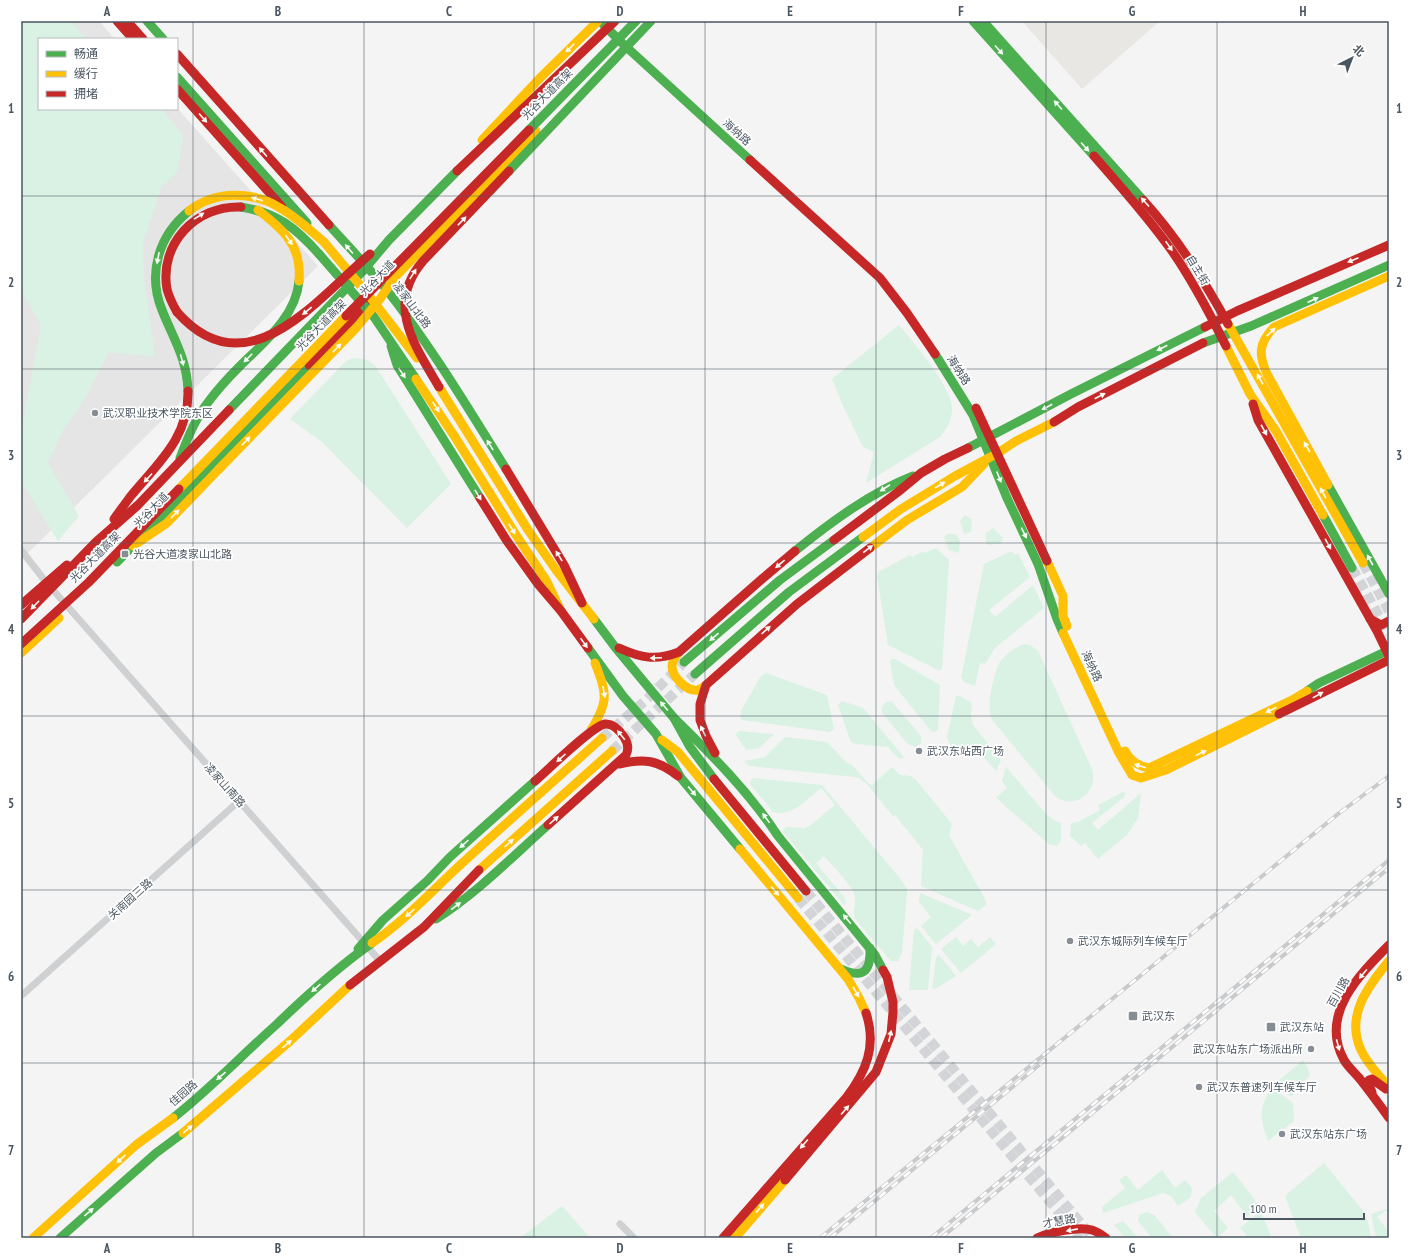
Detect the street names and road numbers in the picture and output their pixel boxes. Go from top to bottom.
street label: 光谷大道高架 [519,66,575,122]
street label: 海纳路 [720,116,754,148]
street label: 自主街 [1184,252,1212,288]
street label: 光谷大道 [357,257,397,299]
street label: 凌家山北路 [390,279,434,331]
street label: 光谷大道高架 [293,296,349,354]
street label: 海纳路 [944,352,974,388]
street label: 光谷大道 [131,489,171,531]
street label: 光谷大道高架 [67,529,123,585]
street label: 海纳路 [1079,648,1105,684]
street label: 凌家山南路 [201,760,249,810]
street label: 关南园三路 [105,875,155,923]
street label: 百川路 [1324,974,1352,1010]
street label: 佳园路 [166,1077,200,1109]
street label: 才慧路 [1041,1211,1077,1231]

